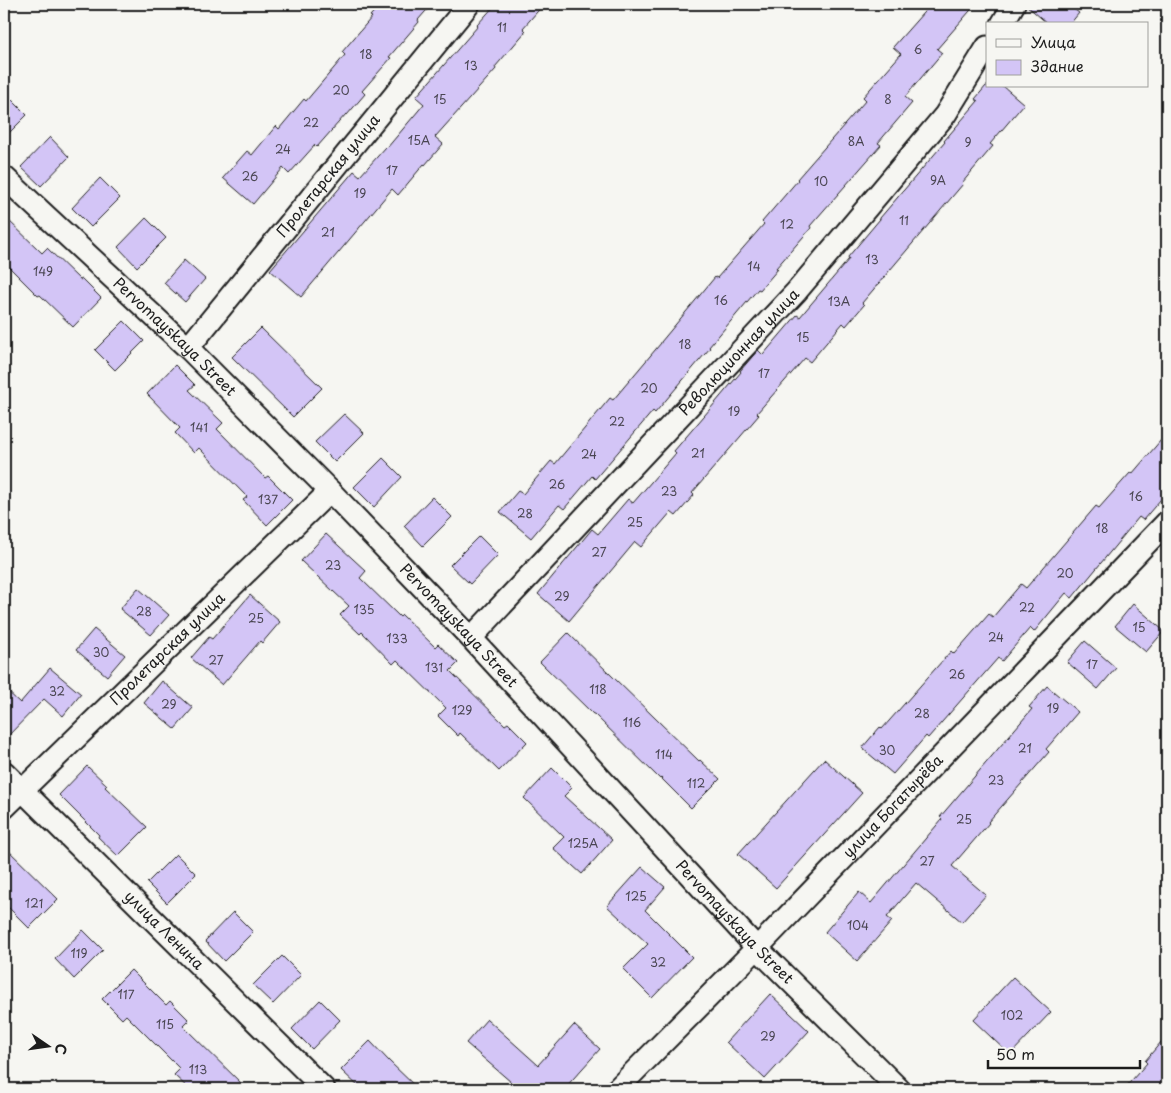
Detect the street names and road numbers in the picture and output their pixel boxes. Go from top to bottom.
street label: Пролетарская улица [270,108,385,242]
street label: Pervomayskaya Street [109,271,243,401]
street label: Революционная улица [673,282,804,420]
street label: Pervomayskaya Street [395,558,524,692]
street label: Пролетарская улица [103,586,230,710]
street label: улица Богатырёва [837,748,948,862]
street label: Pervomayskaya Street [671,854,800,988]
street label: улица Ленина [120,884,210,975]

